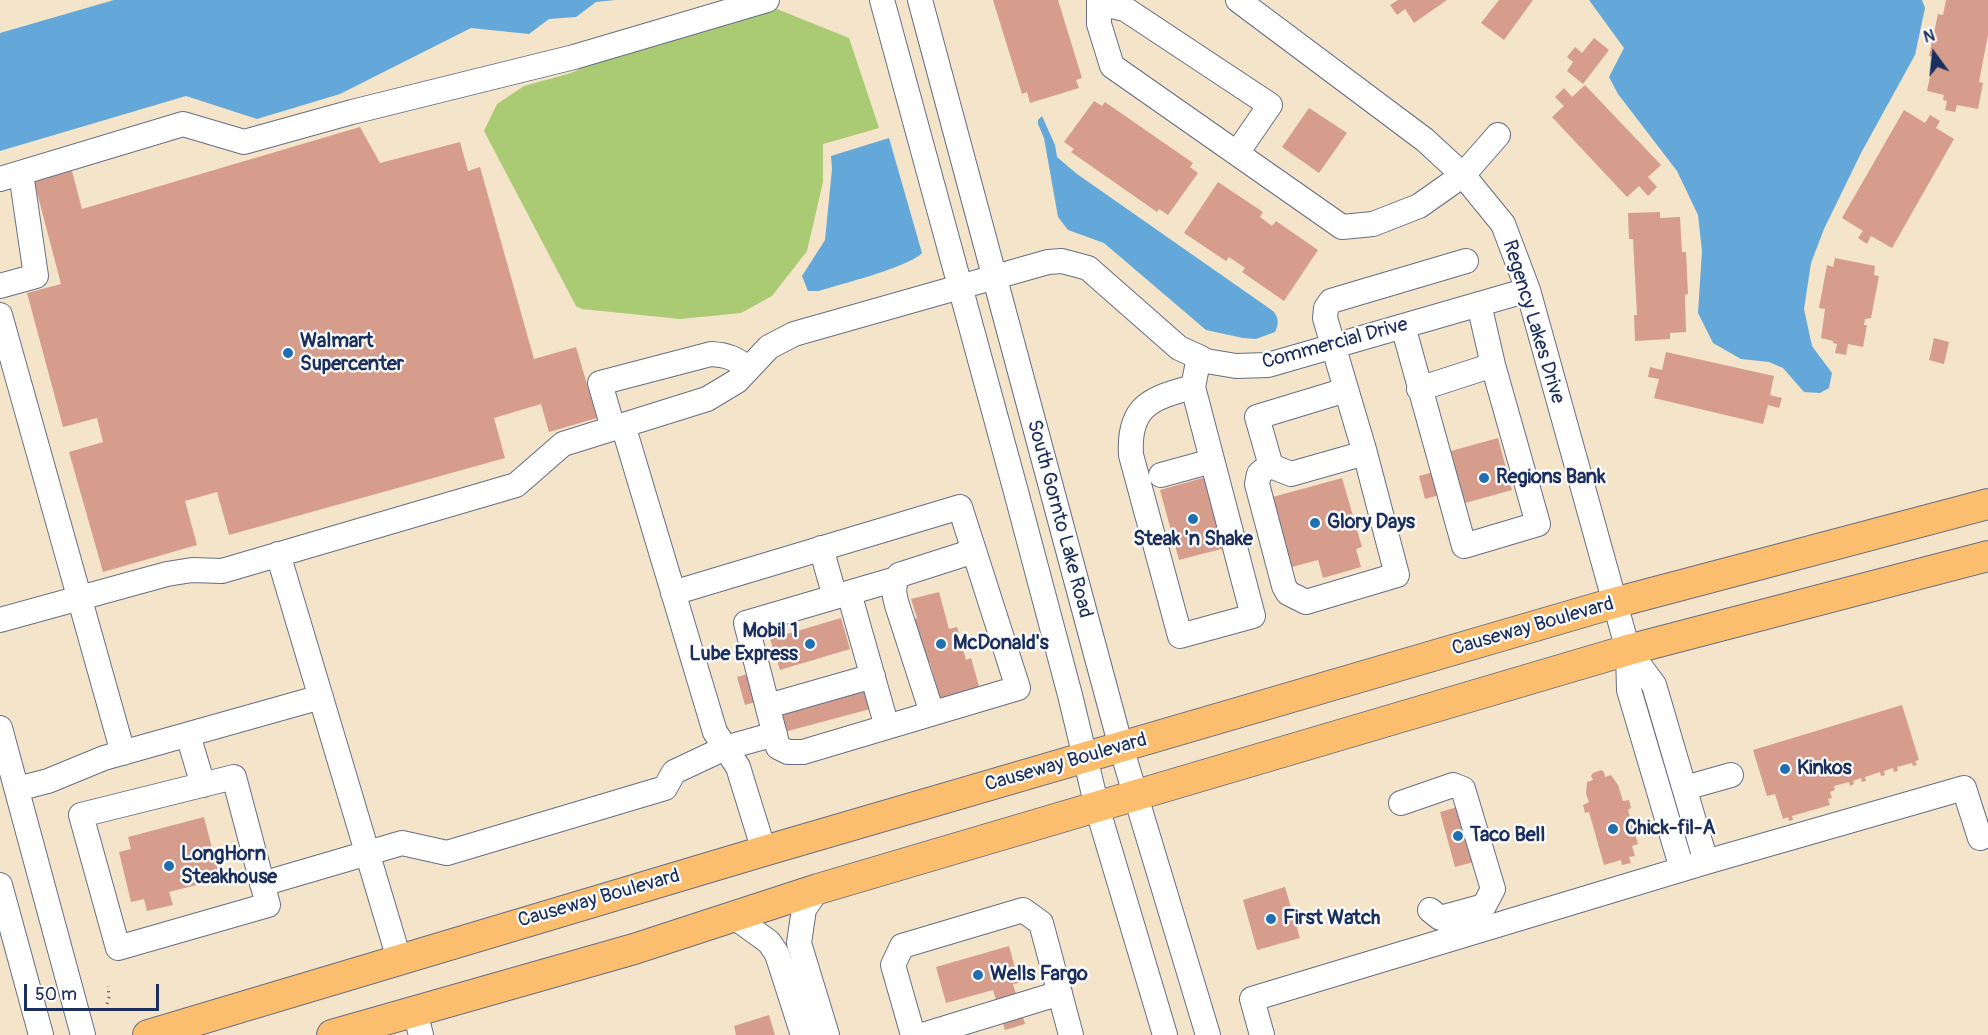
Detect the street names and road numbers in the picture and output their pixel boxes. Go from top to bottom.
street label: Regency Lakes Drive [1497,237,1569,407]
street label: Commercial Drive [1260,313,1410,375]
street label: South Gornto Lake Road [1021,417,1097,621]
street label: Causeway Boulevard [1449,592,1617,662]
street label: Causeway Boulevard [982,728,1150,798]
street label: Causeway Boulevard [515,864,683,934]

